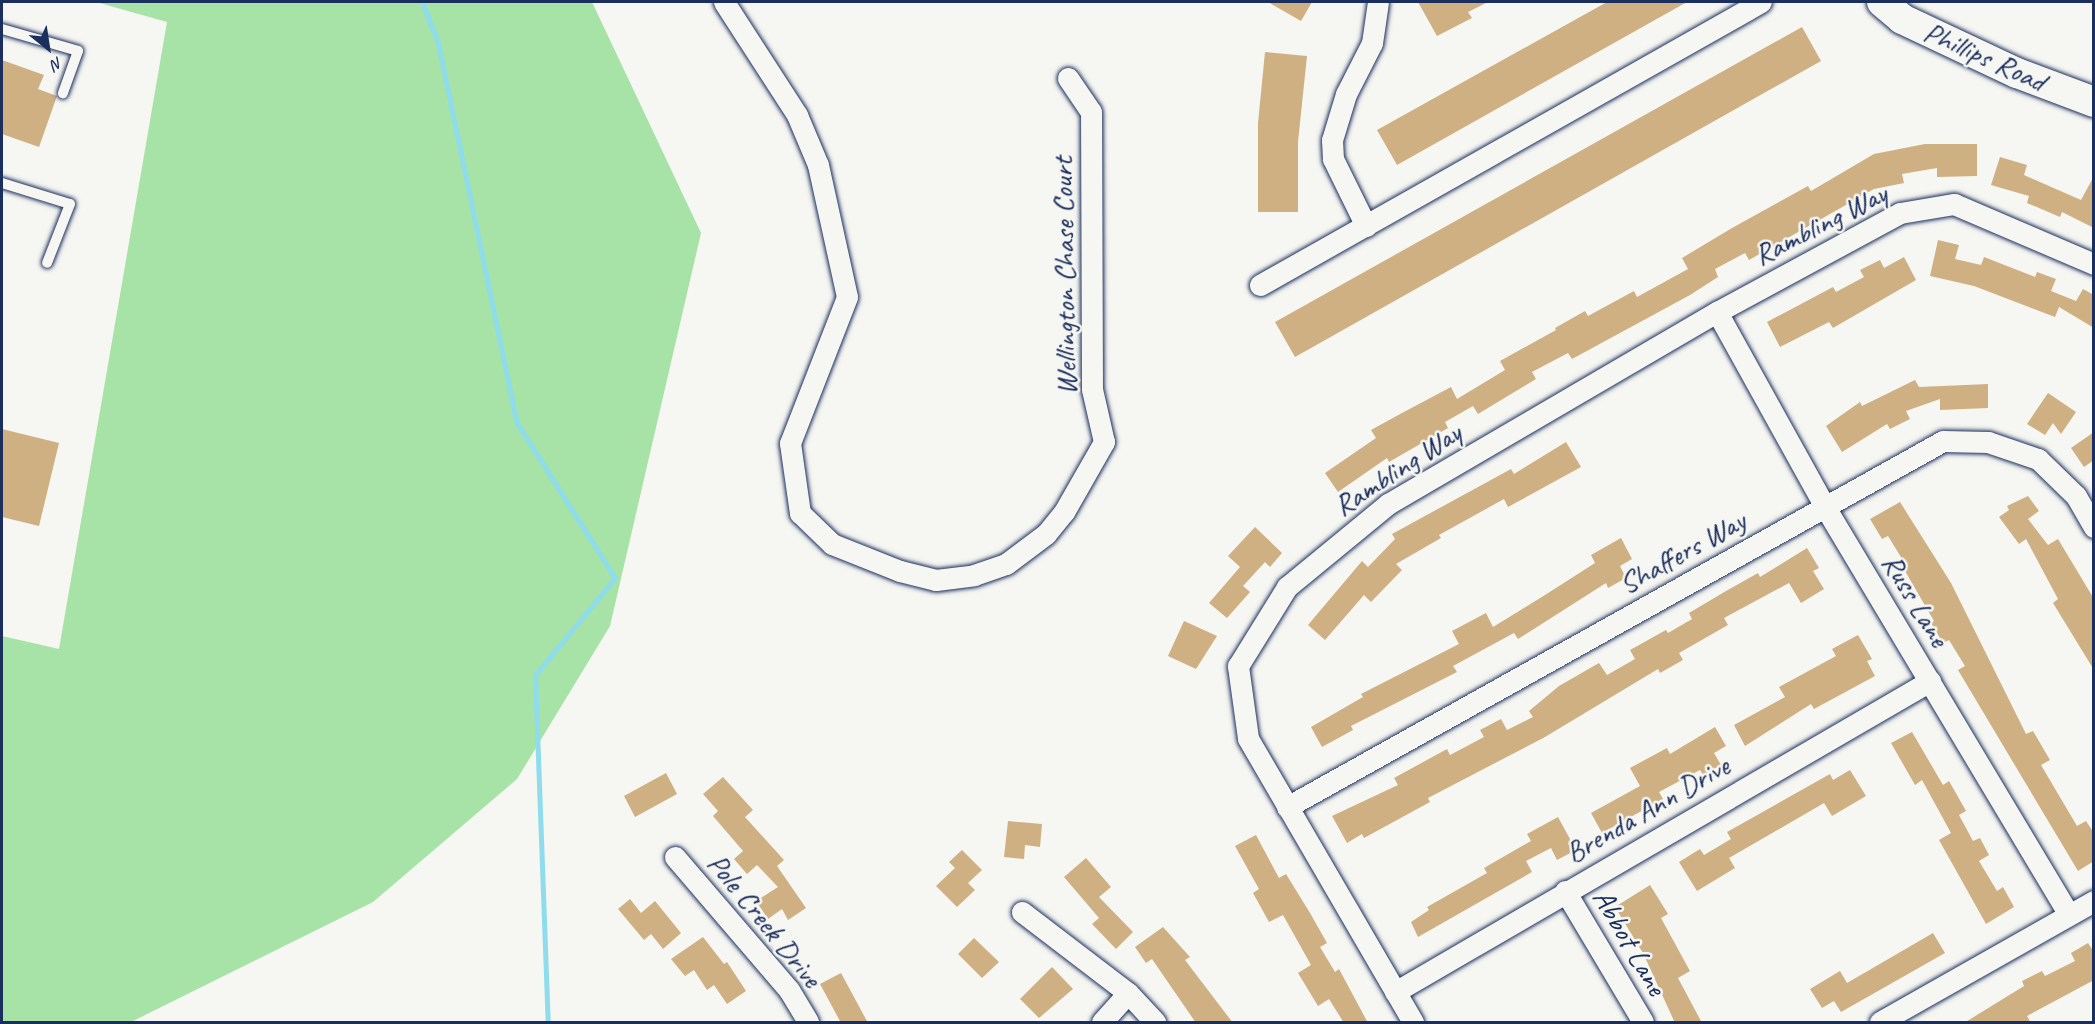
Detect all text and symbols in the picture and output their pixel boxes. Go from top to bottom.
street label: Phillips Road [1919,13,2051,99]
north arrow [18,18,78,78]
text: N [48,52,66,75]
street label: Wellington Chase Court [1044,157,1084,395]
street label: Rambling Way [1747,175,1893,273]
street label: Rambling Way [1326,414,1468,524]
street label: Shaffers Way [1612,502,1752,602]
street label: Russ Lane [1874,547,1958,653]
street label: Brenda Ann Drive [1558,748,1736,870]
street label: Pole Creek Drive [700,846,830,994]
street label: Abbot Lane [1585,882,1675,1002]

